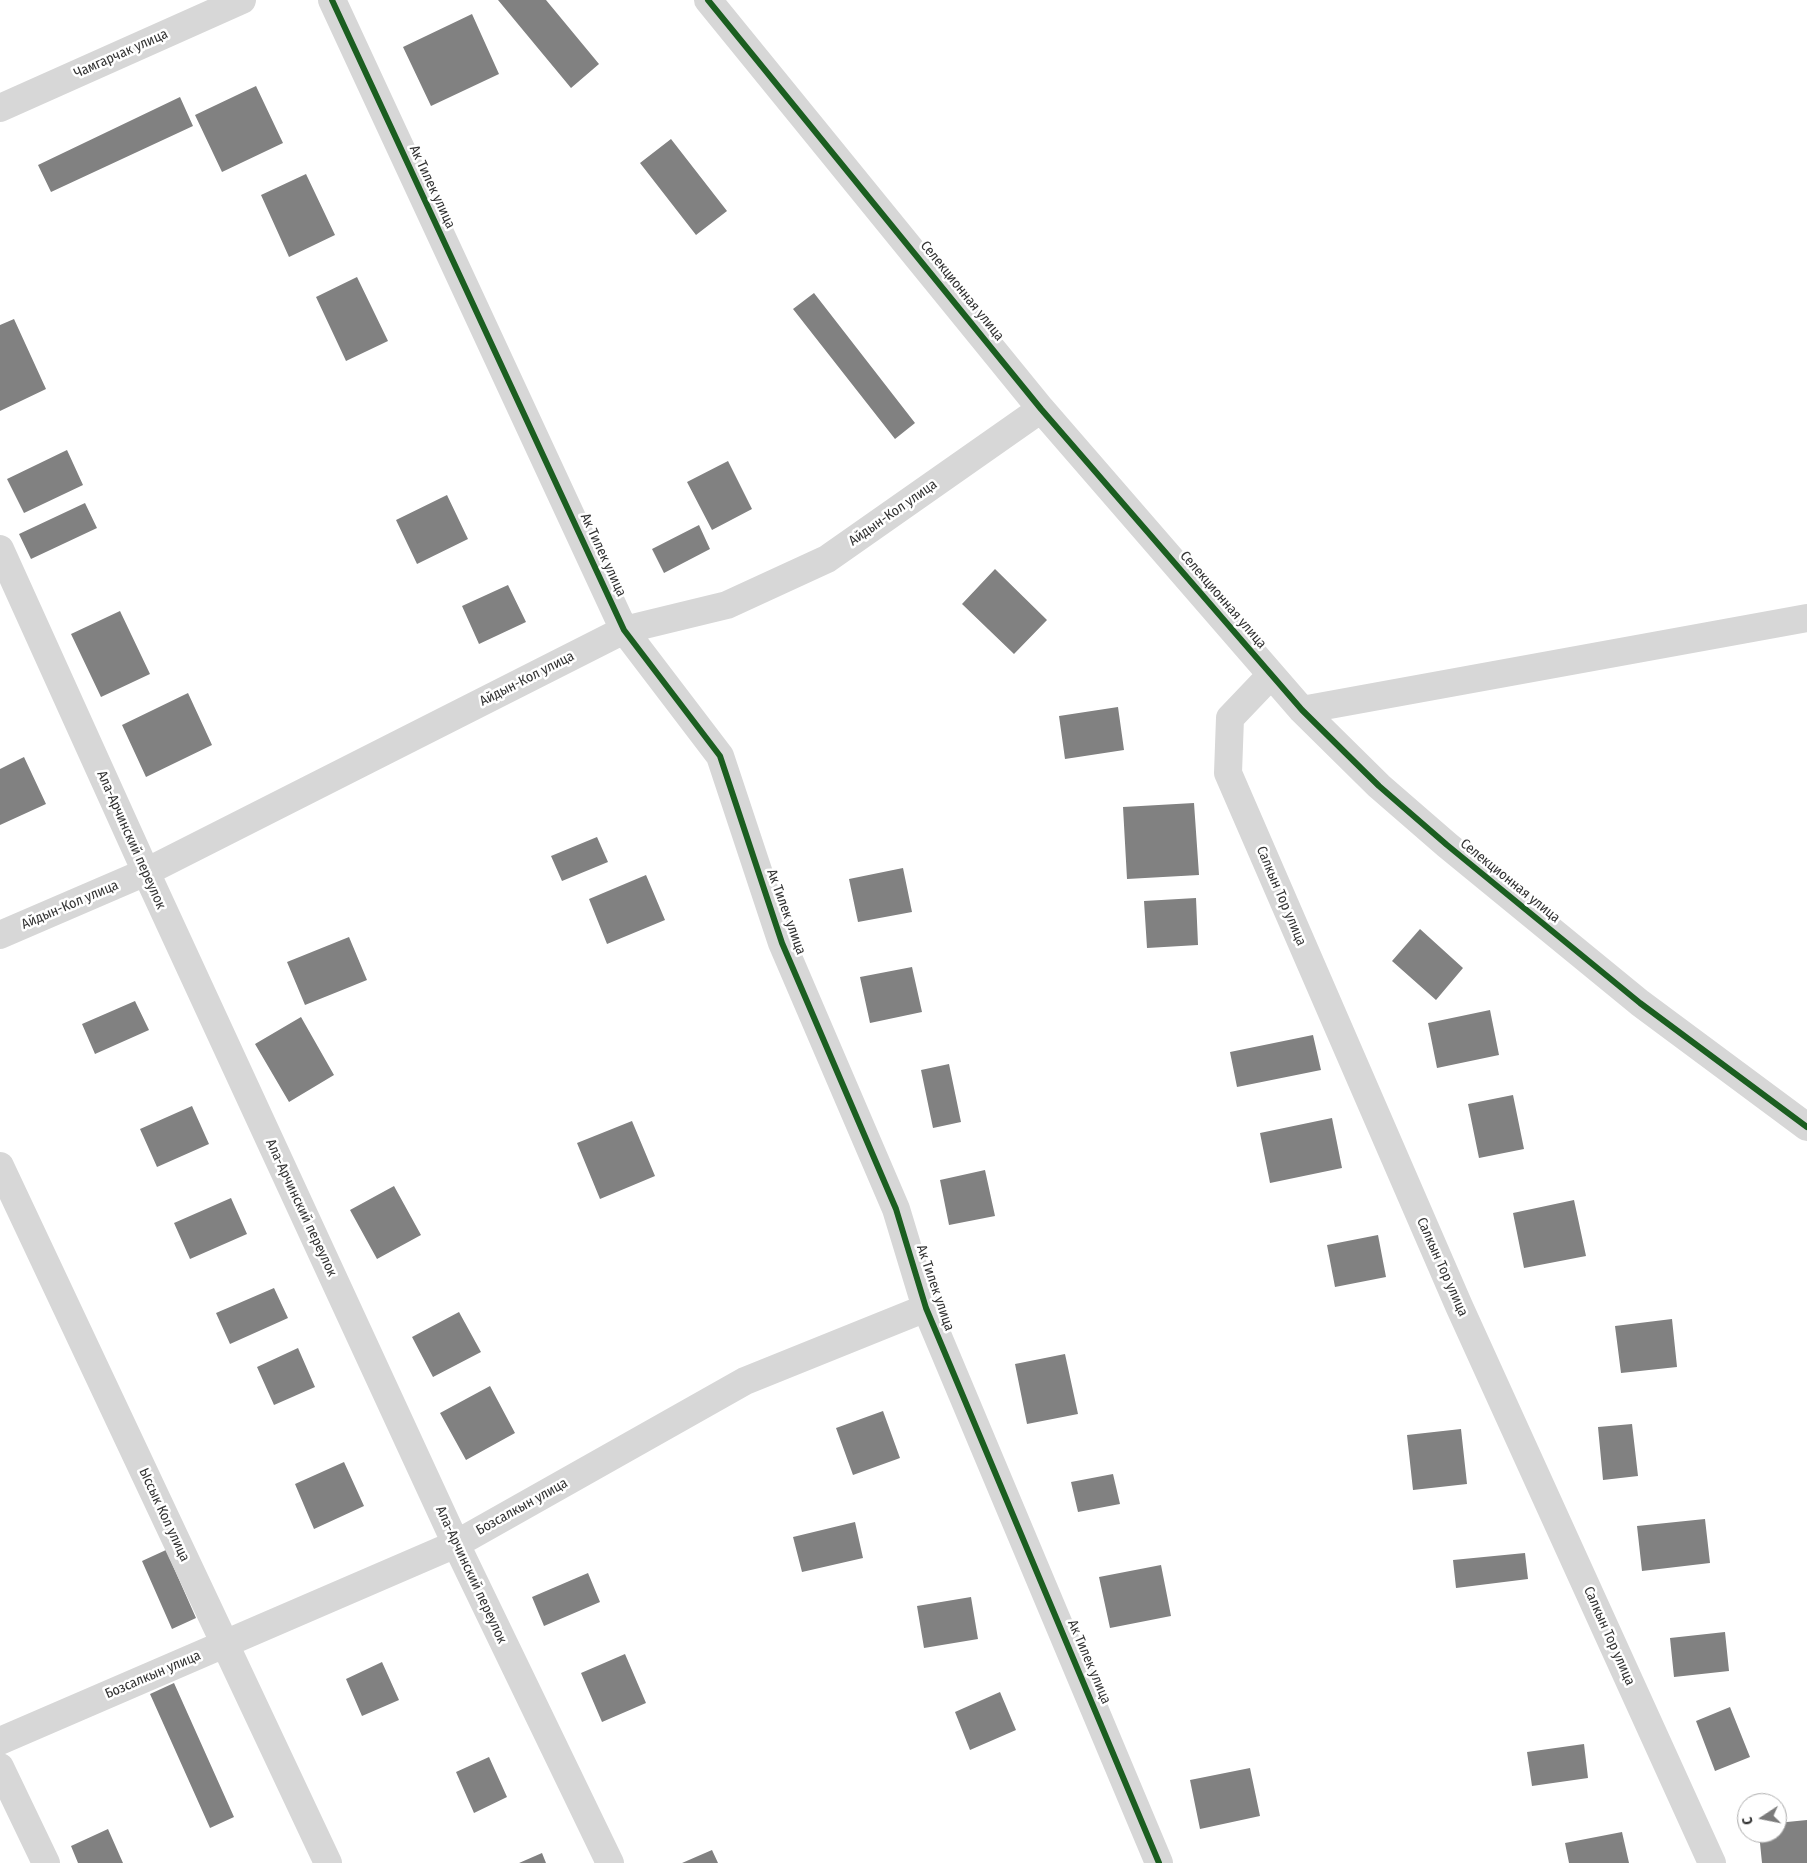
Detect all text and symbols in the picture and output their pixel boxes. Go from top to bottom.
street label: Чамгарчак улица [71,26,171,82]
street label: Ак Тилек улица [405,143,459,231]
street label: Селекционная улица [917,238,1007,344]
street label: Айдын-Кол улица [846,476,940,550]
street label: Ак Тилек улица [576,511,630,599]
street label: Селекционная улица [1176,548,1270,652]
street label: Айдын-Кол улица [477,648,577,710]
street label: Ала-Арчинский переулок [93,768,169,912]
street label: Селекционная улица [1457,836,1563,926]
street label: Салкын Тор улица [1252,844,1310,948]
street label: Ак Тилек улица [763,867,809,957]
street label: Айдын-Кол улица [19,877,121,933]
street label: Ала-Арчинский переулок [262,1137,340,1279]
street label: Салкын Тор улица [1413,1215,1471,1319]
street label: Ак Тилек улица [912,1243,958,1333]
street label: Ыссык Кол улица [135,1466,193,1564]
street label: Бозсалкын улица [473,1475,571,1539]
street label: Ала-Арчинский переулок [432,1504,510,1646]
street label: Салкын Тор улица [1580,1584,1638,1688]
street label: Ак Тилек улица [1064,1617,1114,1707]
street label: Бозсалкын улица [103,1647,203,1703]
north arrow [1737,1793,1787,1843]
text: С [1739,1816,1757,1826]

